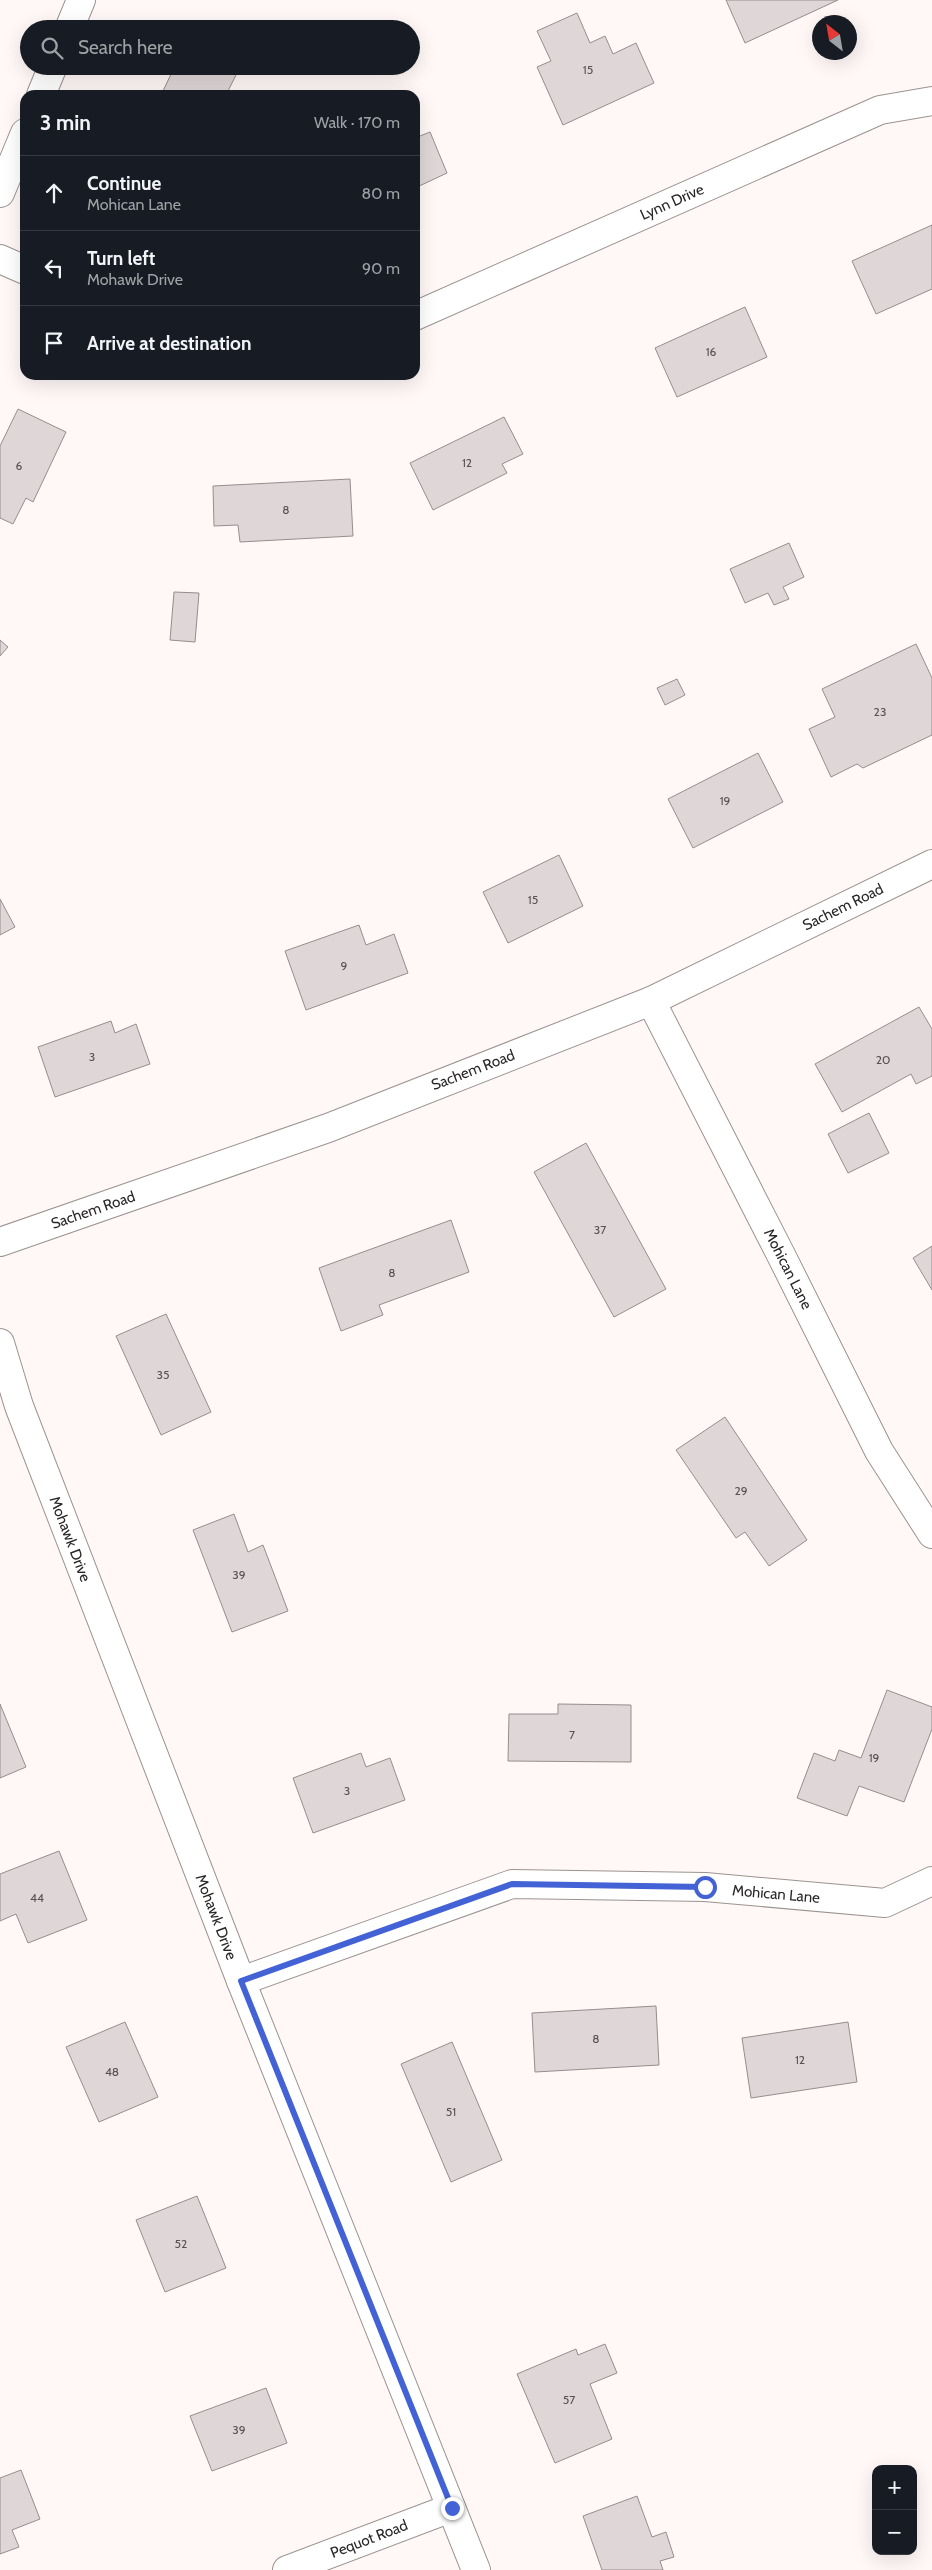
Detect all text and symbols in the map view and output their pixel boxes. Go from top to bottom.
north arrow [812,15,857,60]
search box [20,20,420,75]
icon: search [38,34,66,62]
text: Search here [78,36,172,59]
house number: 15 [583,62,593,77]
text: 3 min [40,110,91,135]
text: Walk · 170 m [314,113,400,132]
text: Continue [87,172,161,195]
icon: ahead [40,179,68,207]
street label: Lynn Drive [637,180,707,224]
text: 80 m [362,184,400,203]
text: Mohican Lane [87,195,181,214]
text: Turn left [87,247,155,270]
icon: left [40,254,68,282]
text: 90 m [362,259,400,278]
text: Mohawk Drive [87,270,183,289]
icon: arrive [40,329,68,357]
text: Arrive at destination [87,332,251,355]
house number: 16 [706,344,717,359]
house number: 12 [462,455,472,470]
house number: 6 [16,458,23,473]
house number: 8 [282,502,290,517]
house number: 23 [874,704,886,719]
house number: 19 [720,793,731,808]
street label: Sachem Road [800,880,886,934]
house number: 15 [528,892,538,907]
house number: 9 [341,958,348,973]
street label: Sachem Road [429,1046,517,1094]
house number: 3 [89,1049,95,1064]
house number: 20 [876,1052,890,1067]
street label: Sachem Road [49,1187,137,1233]
house number: 37 [594,1222,606,1237]
street label: Mohican Lane [760,1226,816,1313]
house number: 8 [388,1265,396,1280]
house number: 35 [157,1367,169,1382]
house number: 29 [734,1483,748,1498]
street label: Mohawk Drive [45,1494,95,1585]
house number: 39 [232,1567,246,1582]
house number: 7 [569,1727,575,1742]
house number: 19 [869,1750,880,1765]
house number: 3 [344,1783,350,1798]
street label: Mohawk Drive [191,1872,241,1963]
route start [694,1876,717,1899]
street label: Mohican Lane [731,1881,821,1907]
house number: 44 [30,1890,44,1905]
house number: 8 [592,2031,600,2046]
house number: 12 [795,2052,805,2067]
house number: 48 [105,2064,119,2079]
house number: 51 [446,2104,456,2119]
house number: 52 [175,2236,187,2251]
house number: 57 [563,2392,575,2407]
house number: 39 [232,2422,246,2437]
map controls [872,2465,917,2555]
button: + [872,2465,917,2510]
route end [441,2497,464,2520]
button: − [872,2510,917,2555]
street label: Pequot Road [328,2516,410,2562]

